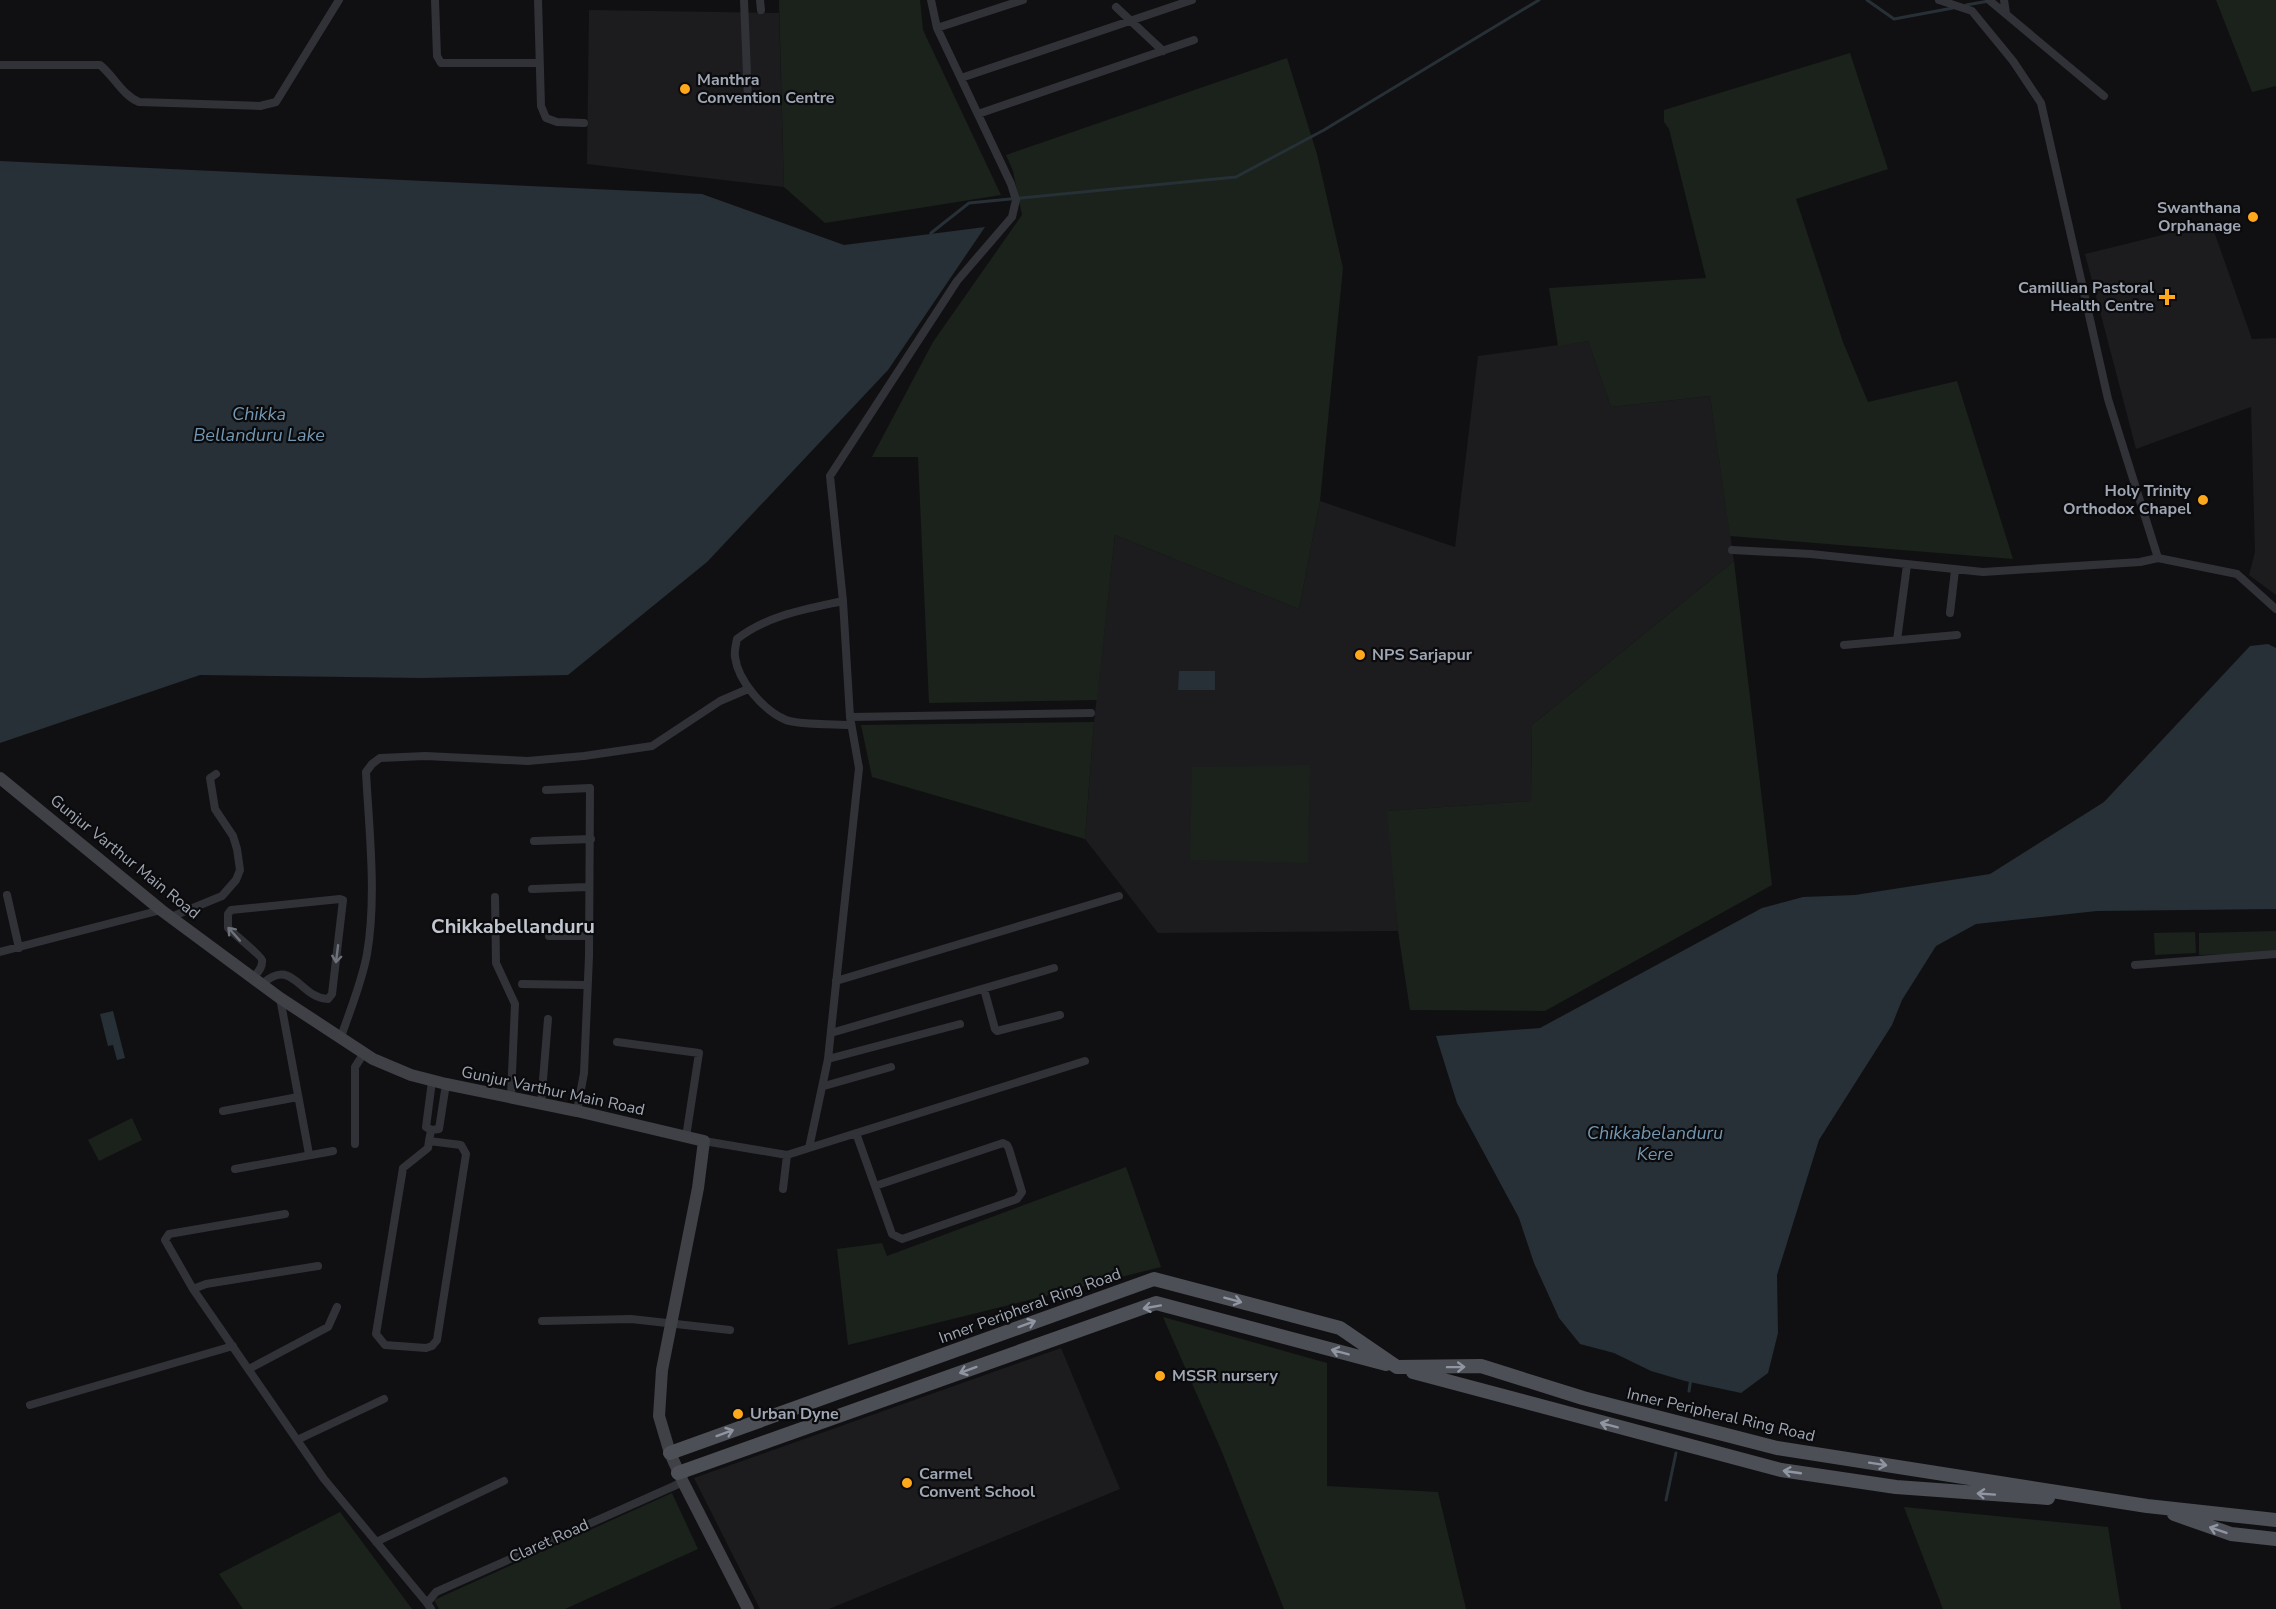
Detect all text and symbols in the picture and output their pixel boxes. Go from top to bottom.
place label: Manthra Convention Centre [697,69,835,109]
marker: Manthra Convention Centre [678,82,692,96]
place label: Swanthana Orphanage [2157,197,2241,237]
marker: Swanthana Orphanage [2246,210,2260,224]
place label: Camillian Pastoral Health Centre [2018,277,2154,317]
marker: Camillian Pastoral Health Centre [2158,288,2176,306]
water label: Chikka Bellanduru Lake [193,402,325,447]
place label: Holy Trinity Orthodox Chapel [2063,480,2192,520]
marker: Holy Trinity Orthodox Chapel [2196,493,2210,507]
place label: NPS Sarjapur [1372,644,1473,666]
marker: NPS Sarjapur [1353,648,1367,662]
street label: Gunjur Varthur Main Road [45,790,205,924]
district label: Chikkabellanduru [431,913,595,940]
one-way arrow [227,927,241,942]
one-way arrow [331,943,342,963]
street label: Gunjur Varthur Main Road [459,1061,647,1121]
water label: Chikkabelanduru Kere [1587,1121,1723,1166]
street label: Inner Peripheral Ring Road [936,1263,1124,1349]
one-way arrow [1223,1295,1242,1307]
one-way arrow [1143,1301,1162,1312]
one-way arrow [1017,1318,1036,1329]
one-way arrow [1331,1346,1350,1357]
one-way arrow [1445,1361,1465,1373]
place label: MSSR nursery [1172,1365,1278,1387]
one-way arrow [959,1366,978,1377]
marker: MSSR nursery [1153,1369,1167,1383]
street label: Inner Peripheral Ring Road [1625,1383,1817,1447]
place label: Urban Dyne [750,1403,839,1425]
marker: Urban Dyne [731,1407,745,1421]
one-way arrow [1600,1419,1619,1430]
one-way arrow [716,1427,734,1438]
one-way arrow [1868,1459,1887,1470]
place label: Carmel Convent School [919,1463,1035,1503]
one-way arrow [1783,1466,1803,1477]
marker: Carmel Convent School [900,1476,914,1490]
one-way arrow [1976,1488,1996,1499]
street label: Claret Road [506,1514,592,1568]
one-way arrow [2210,1523,2228,1534]

